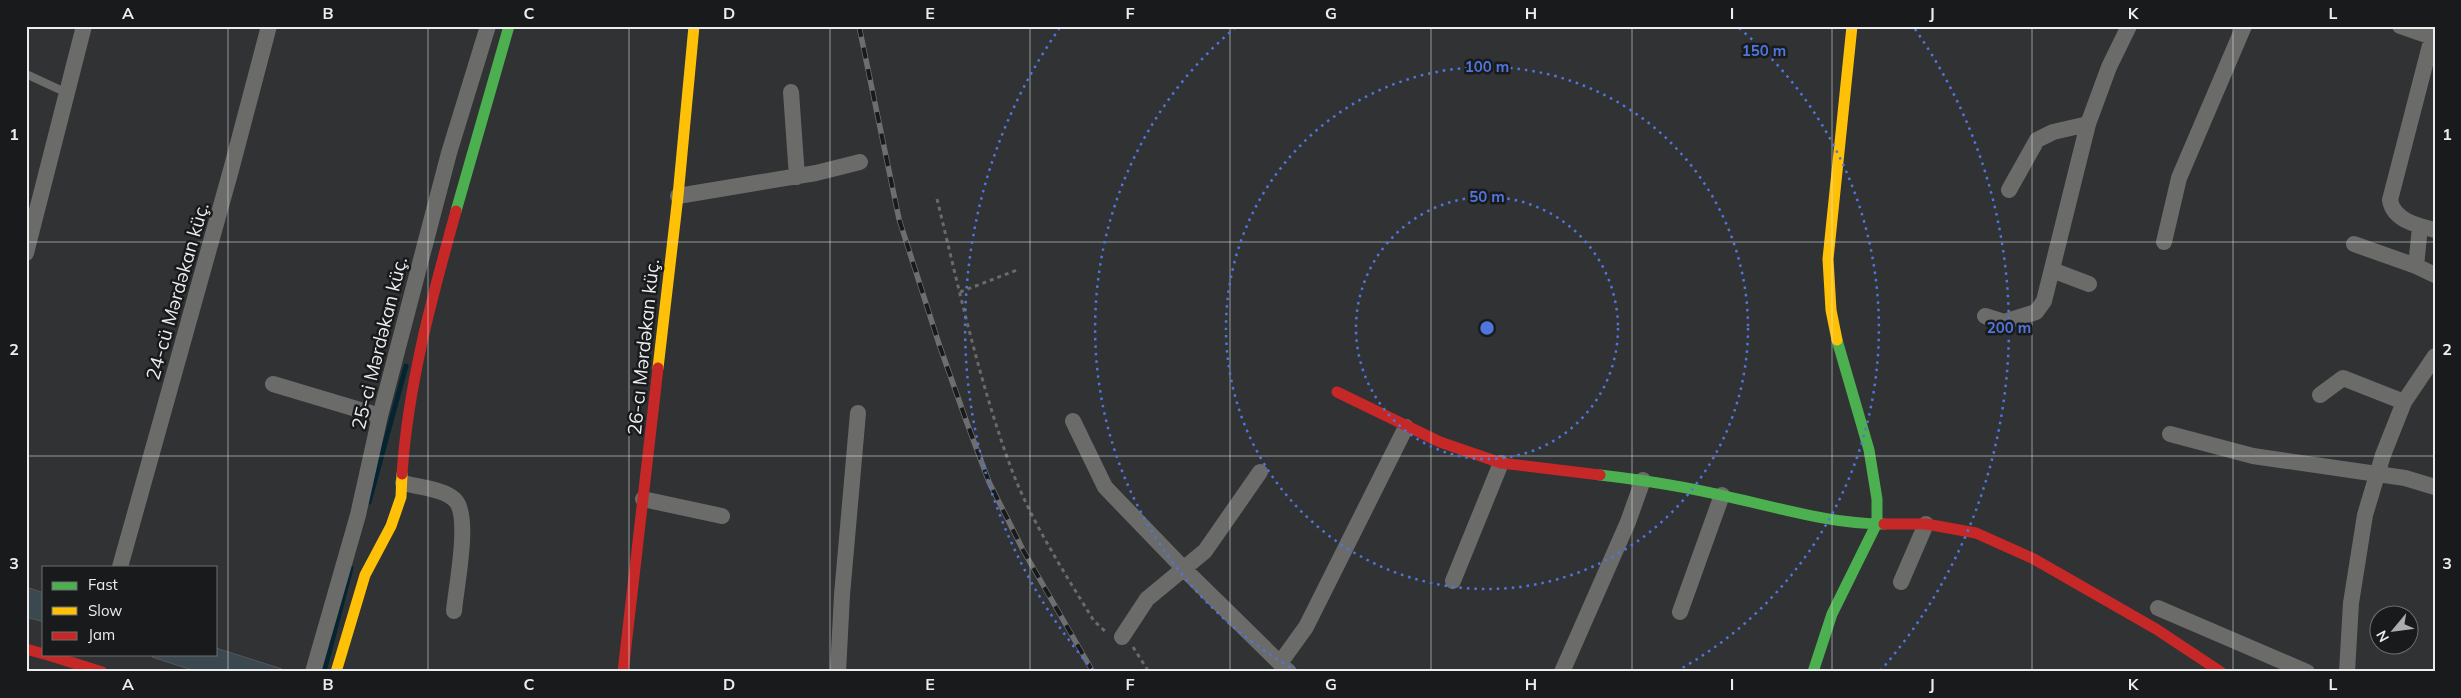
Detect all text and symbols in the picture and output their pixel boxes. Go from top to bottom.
text: A [122,3,134,23]
text: B [322,3,334,23]
text: C [524,3,535,23]
text: D [723,3,735,23]
text: E [925,3,935,23]
text: F [1125,3,1135,23]
text: G [1325,3,1337,23]
text: H [1525,3,1537,23]
text: I [1730,3,1734,23]
text: J [1929,3,1935,23]
text: K [2128,3,2140,23]
text: L [2329,3,2338,23]
text: 150 m [1742,41,1786,60]
text: 100 m [1465,57,1509,76]
text: 1 [9,124,19,144]
text: 1 [2442,124,2452,144]
text: 50 m [1469,187,1505,206]
street label: 24-cü Mərdəkan küç. [140,199,214,383]
street label: 25-ci Mərdəkan küç. [346,254,412,432]
street label: 26-cı Mərdəkan küç. [622,258,664,436]
text: 200 m [1987,318,2031,337]
centre of rings [1478,319,1496,337]
text: 2 [9,339,19,359]
text: 2 [2442,339,2452,359]
text: 3 [9,553,19,573]
text: 3 [2442,553,2452,573]
legend [42,566,218,656]
text: Fast [88,575,118,594]
text: Slow [88,601,122,620]
north arrow [2368,606,2418,656]
text: Jam [88,625,115,644]
text: N [2372,627,2393,645]
text: A [122,674,134,694]
text: B [322,674,334,694]
text: C [524,674,535,694]
text: D [723,674,735,694]
text: E [925,674,935,694]
text: F [1125,674,1135,694]
text: G [1325,674,1337,694]
text: H [1525,674,1537,694]
text: I [1730,674,1734,694]
text: J [1929,674,1935,694]
text: K [2128,674,2140,694]
text: L [2329,674,2338,694]

